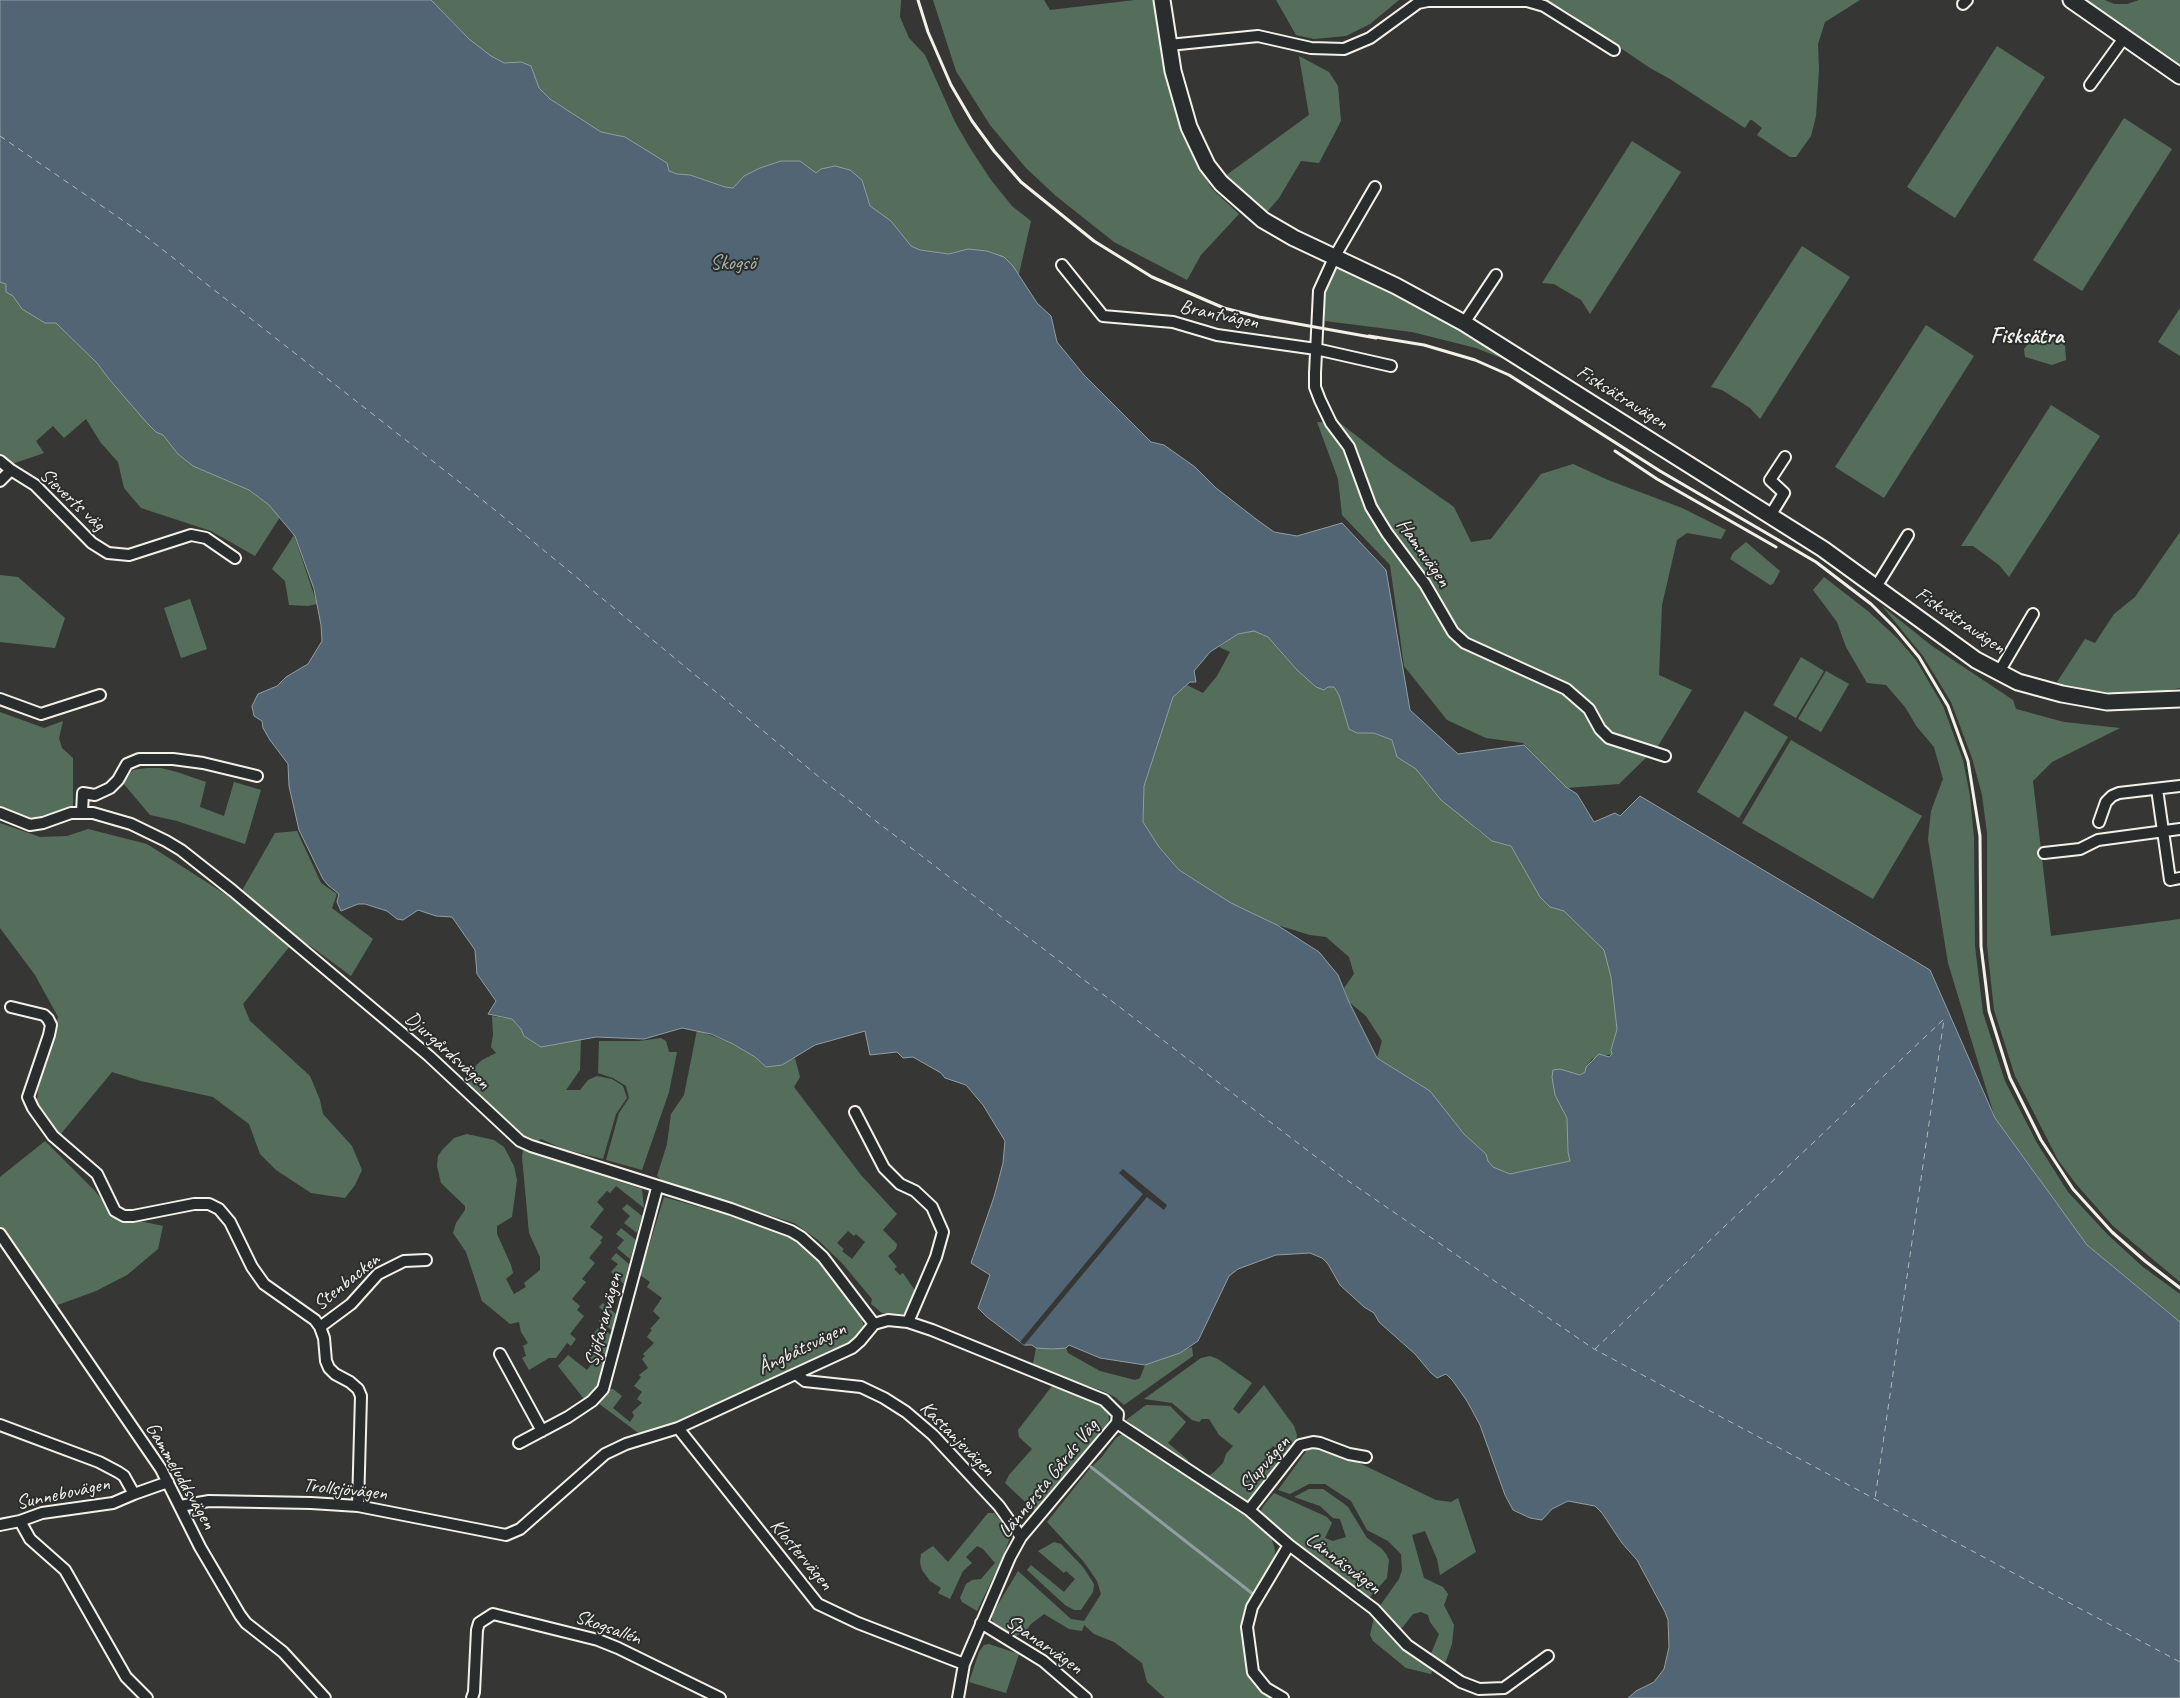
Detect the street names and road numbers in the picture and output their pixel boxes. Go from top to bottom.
street label: Brantvägen [1177,295,1261,335]
street label: Fisksätravägen [1572,360,1672,436]
street label: Sieverts väg [34,463,110,537]
street label: Hamnvägen [1391,514,1455,592]
street label: Fisksätravägen [1911,582,2009,660]
street label: Djurgårdsvägen [400,1007,494,1095]
street label: Stenbacken [309,1248,385,1316]
street label: Sjöfararvägen [580,1270,628,1370]
street label: Ångbåtsvägen [754,1317,850,1381]
street label: Kastanjevägen [914,1396,1000,1482]
street label: Lännersta Gårds Väg [994,1415,1104,1543]
street label: Gammeluddsvägen [140,1418,220,1534]
street label: Slupvägen [1234,1431,1296,1497]
street label: Sunnebovägen [14,1472,112,1516]
street label: Trollsjövägen [302,1474,388,1506]
street label: Klostervägen [764,1514,838,1596]
street label: Lännäsvägen [1300,1528,1386,1600]
street label: Skogsallén [572,1605,644,1651]
street label: Spanarvägen [1001,1610,1087,1680]

